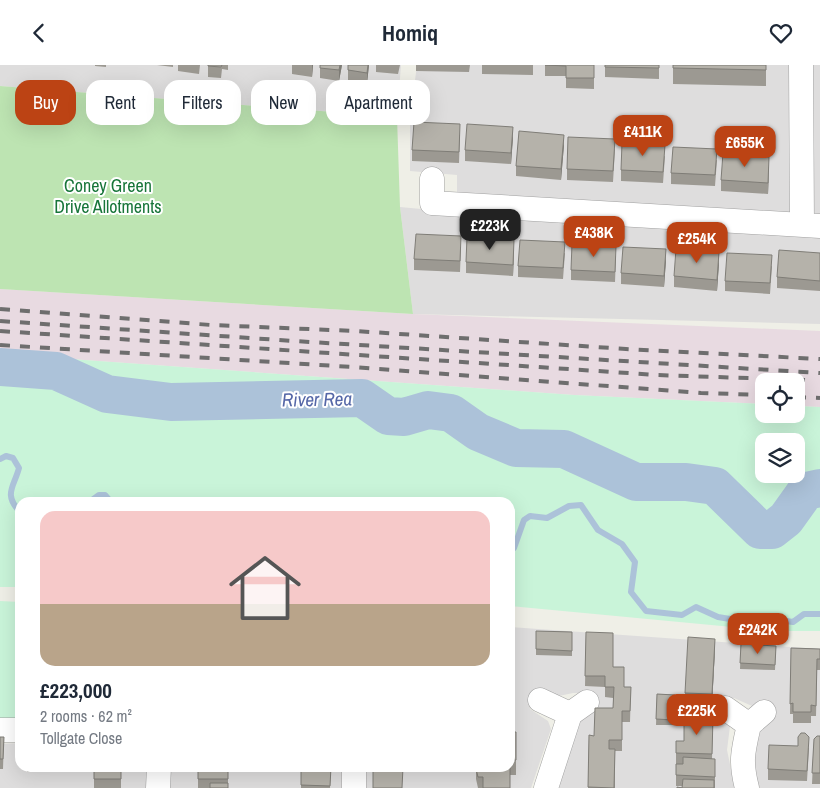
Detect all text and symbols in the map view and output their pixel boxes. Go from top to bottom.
text: Homiq [382,18,438,48]
icon: back [25,19,53,47]
icon: heart [767,19,795,47]
chip: Buy [15,80,76,125]
chip: Rent [86,80,154,125]
chip: Filters [164,80,241,125]
chip: New [251,80,316,125]
chip: Apartment [326,80,430,125]
pin: £411K [608,114,678,157]
text: £411K [624,120,662,142]
pin: £655K [710,126,780,168]
text: £655K [726,131,764,153]
park label: Coney Green Drive Allotments [54,173,162,219]
pin: £223K [455,209,525,251]
text: £223K [471,214,509,236]
pin: £438K [559,215,629,258]
text: £438K [575,221,613,243]
pin: £254K [662,221,732,264]
text: £254K [678,227,716,249]
map controls [755,373,805,483]
button: locate [755,373,805,423]
water label: River Rea [282,385,353,413]
button: layers [755,433,805,483]
icon: home [220,543,310,633]
pin: £242K [723,613,793,655]
text: £242K [739,618,777,640]
text: £223,000 [40,676,112,705]
pin: £225K [662,693,732,736]
text: £225K [678,699,716,721]
text: 2 rooms · 62 m² [40,705,132,727]
text: Tollgate Close [40,727,122,749]

